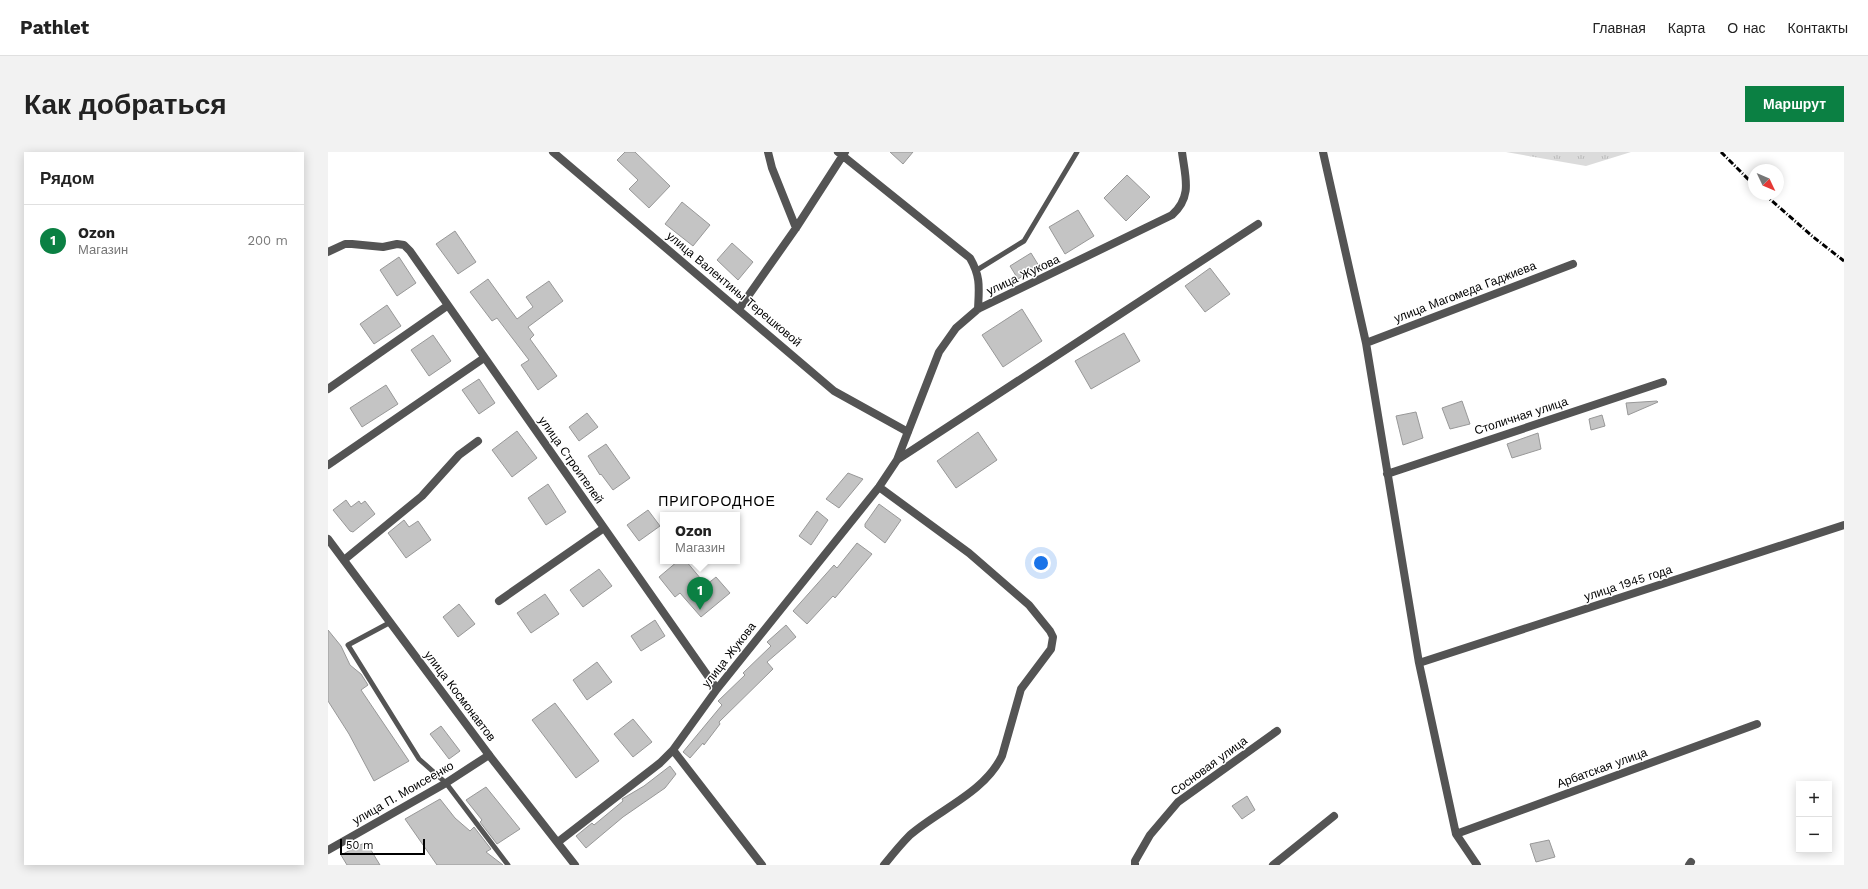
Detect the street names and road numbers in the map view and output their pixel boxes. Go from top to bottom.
street label: улица Валентины Терешковой [664,228,804,350]
street label: улица Жукова [984,252,1062,298]
street label: улица Магомеда Гаджиева [1392,258,1538,326]
street label: Столичная улица [1473,394,1570,438]
street label: улица Строителей [536,414,606,506]
street label: улица 1945 года [1582,562,1674,604]
street label: улица Жукова [699,619,759,690]
street label: улица Космонавтов [421,648,499,744]
street label: Сосновая улица [1168,733,1250,798]
street label: Арбатская улица [1555,745,1649,791]
street label: улица П. Моисеенко [350,758,456,828]

